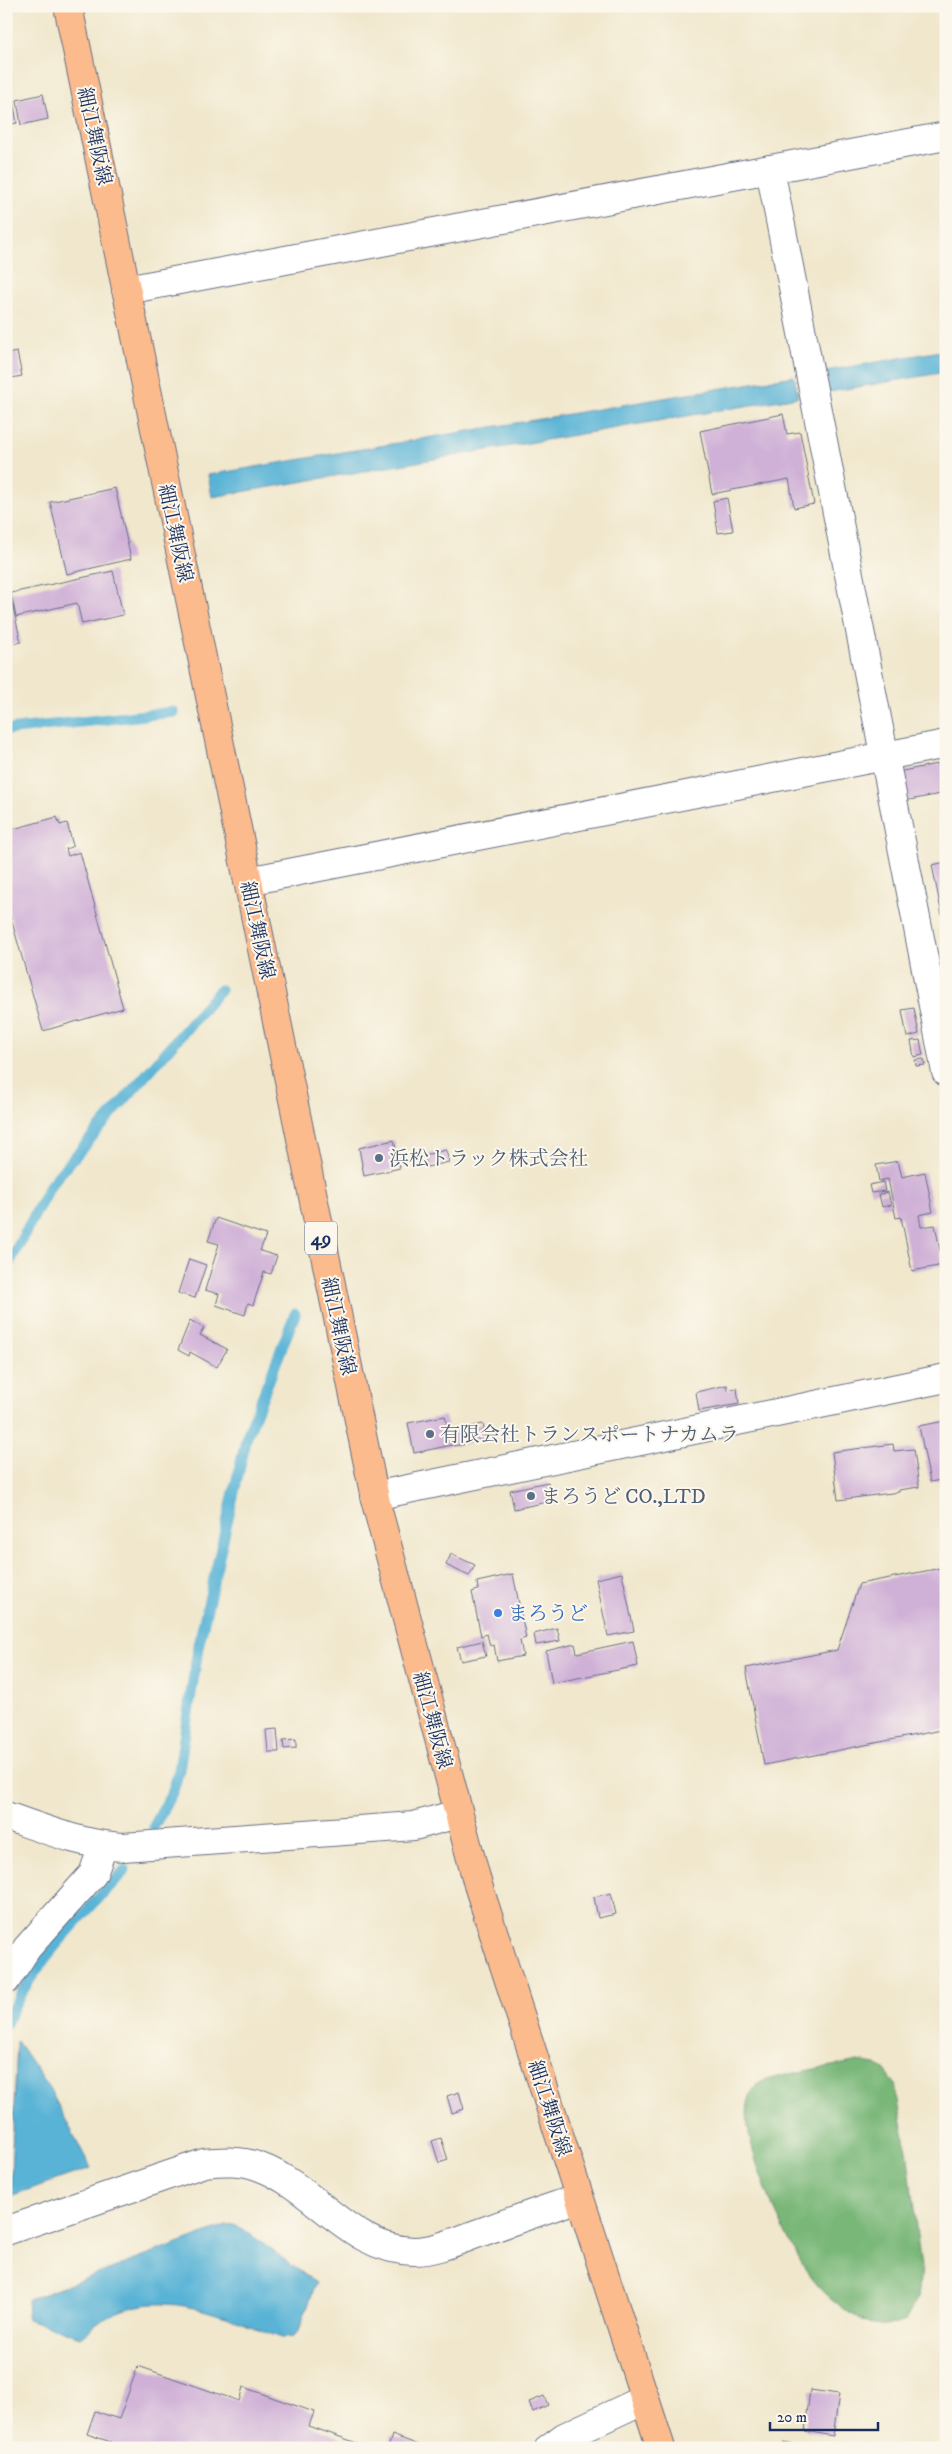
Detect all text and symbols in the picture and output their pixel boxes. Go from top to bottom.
street label: 細江舞阪線 [71,85,116,188]
street label: 細江舞阪線 [152,482,197,585]
street label: 細江舞阪線 [234,879,279,982]
place label: 浜松トラック株式会社 [389,1147,589,1172]
marker: 浜松トラック株式会社 [373,1152,385,1164]
road number: 49 [305,1222,337,1254]
street label: 細江舞阪線 [315,1275,360,1378]
place label: 有限会社トランスポートナカムラ [440,1423,739,1448]
marker: 有限会社トランスポートナカムラ [424,1428,436,1440]
place label: まろうど CO.,LTD [541,1485,706,1510]
marker: まろうど CO.,LTD [525,1490,537,1502]
place label: まろうど [508,1602,588,1627]
marker: まろうど [492,1607,504,1619]
street label: 細江舞阪線 [407,1669,457,1772]
street label: 細江舞阪線 [521,2057,576,2160]
scale bar [770,2399,877,2431]
text: 20 m [777,2408,807,2427]

